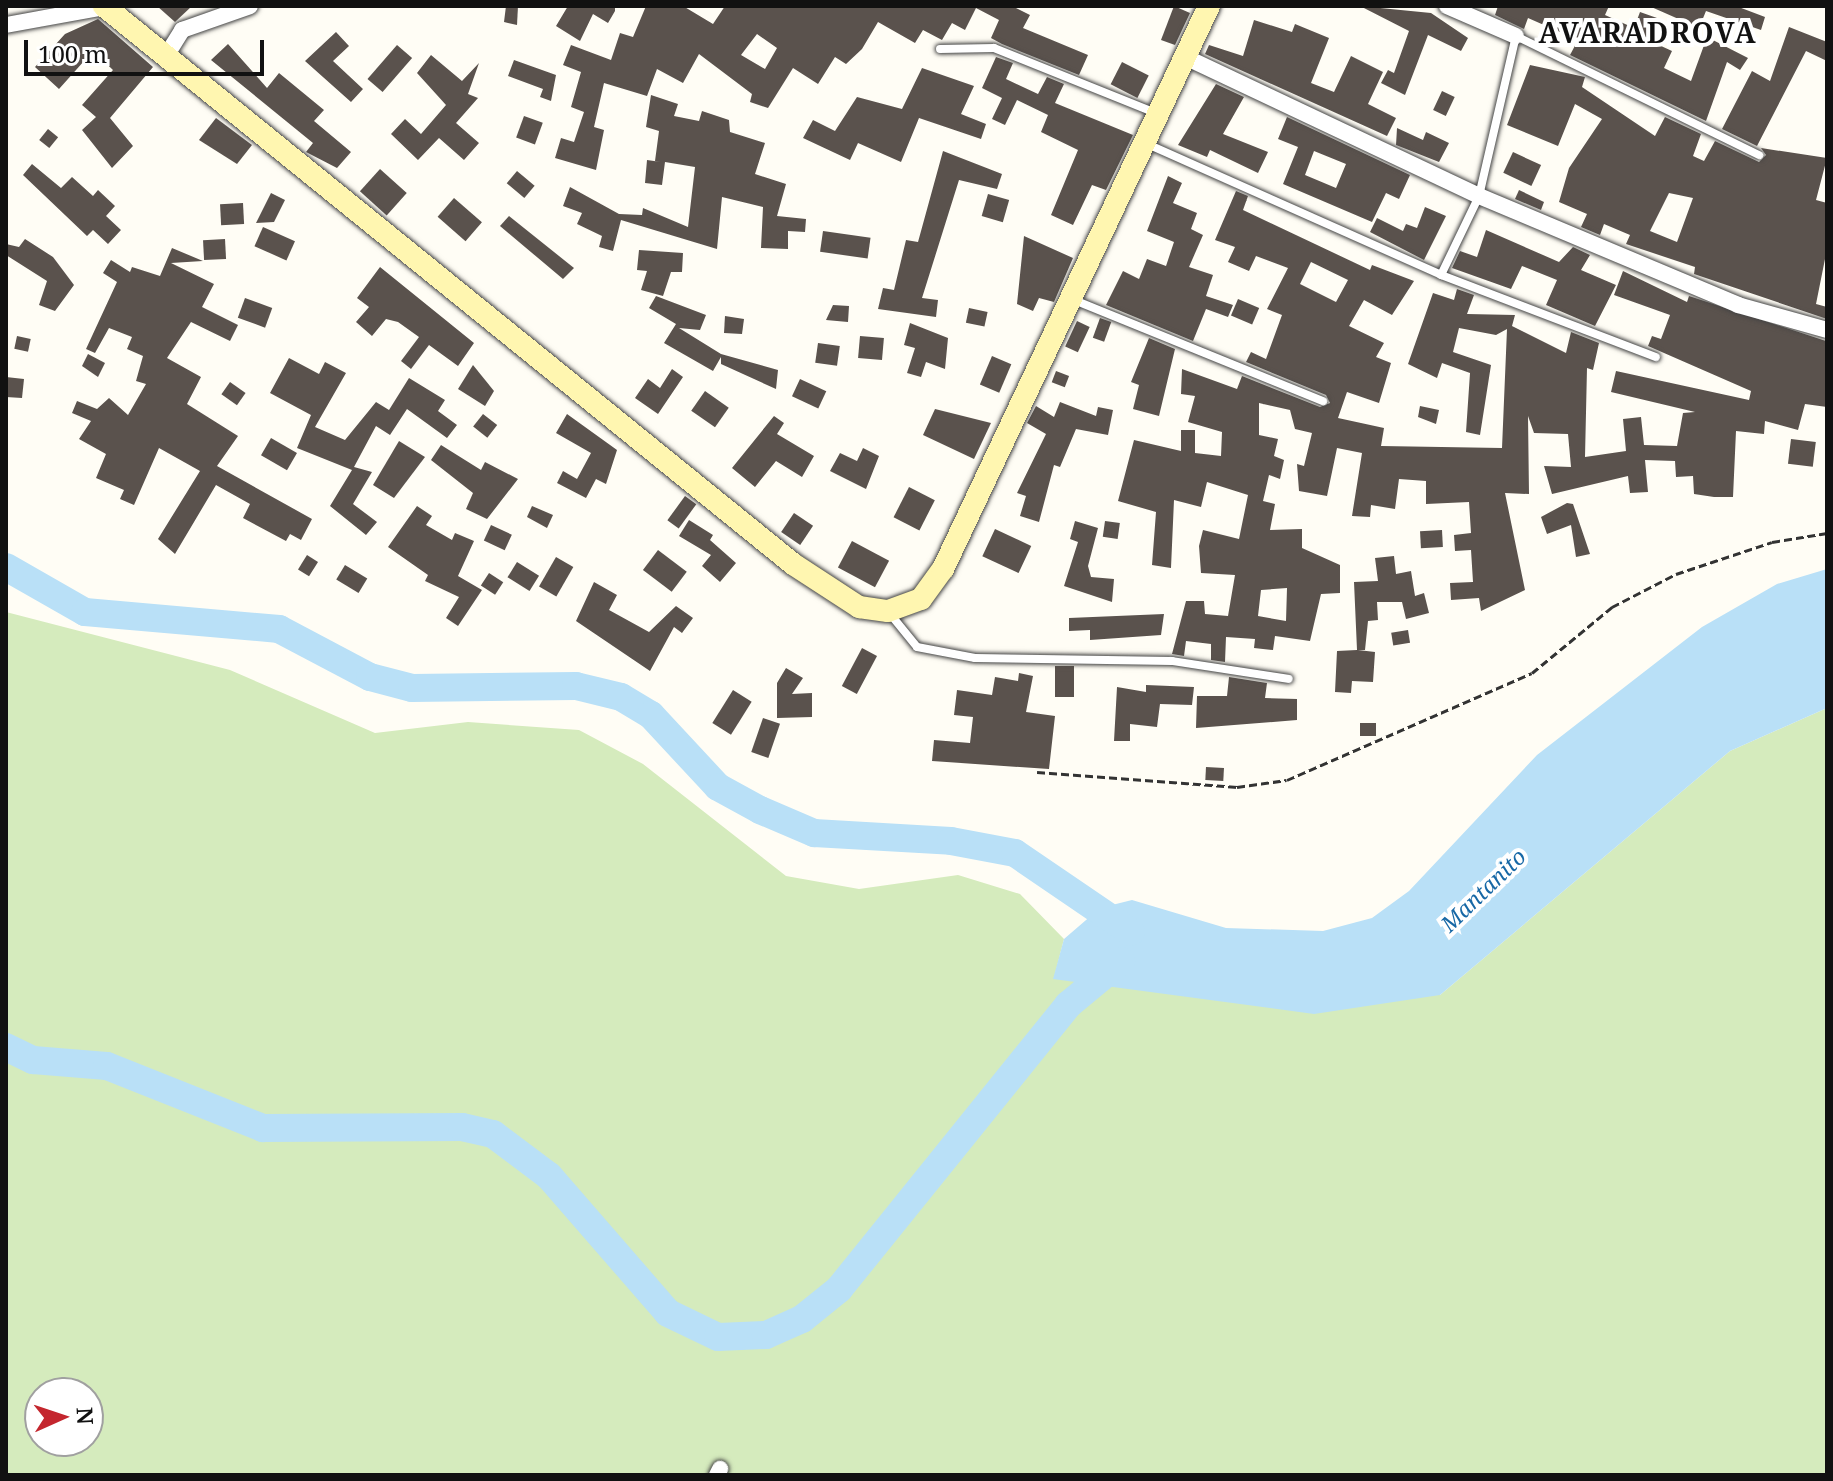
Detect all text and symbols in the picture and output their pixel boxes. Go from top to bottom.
district label: AVARADROVA [1539,15,1757,49]
scale bar [28,24,268,74]
text: 100 m [38,37,107,70]
water label: Mantanito [1435,843,1531,937]
north arrow [24,1377,104,1457]
text: N [71,1406,101,1425]

